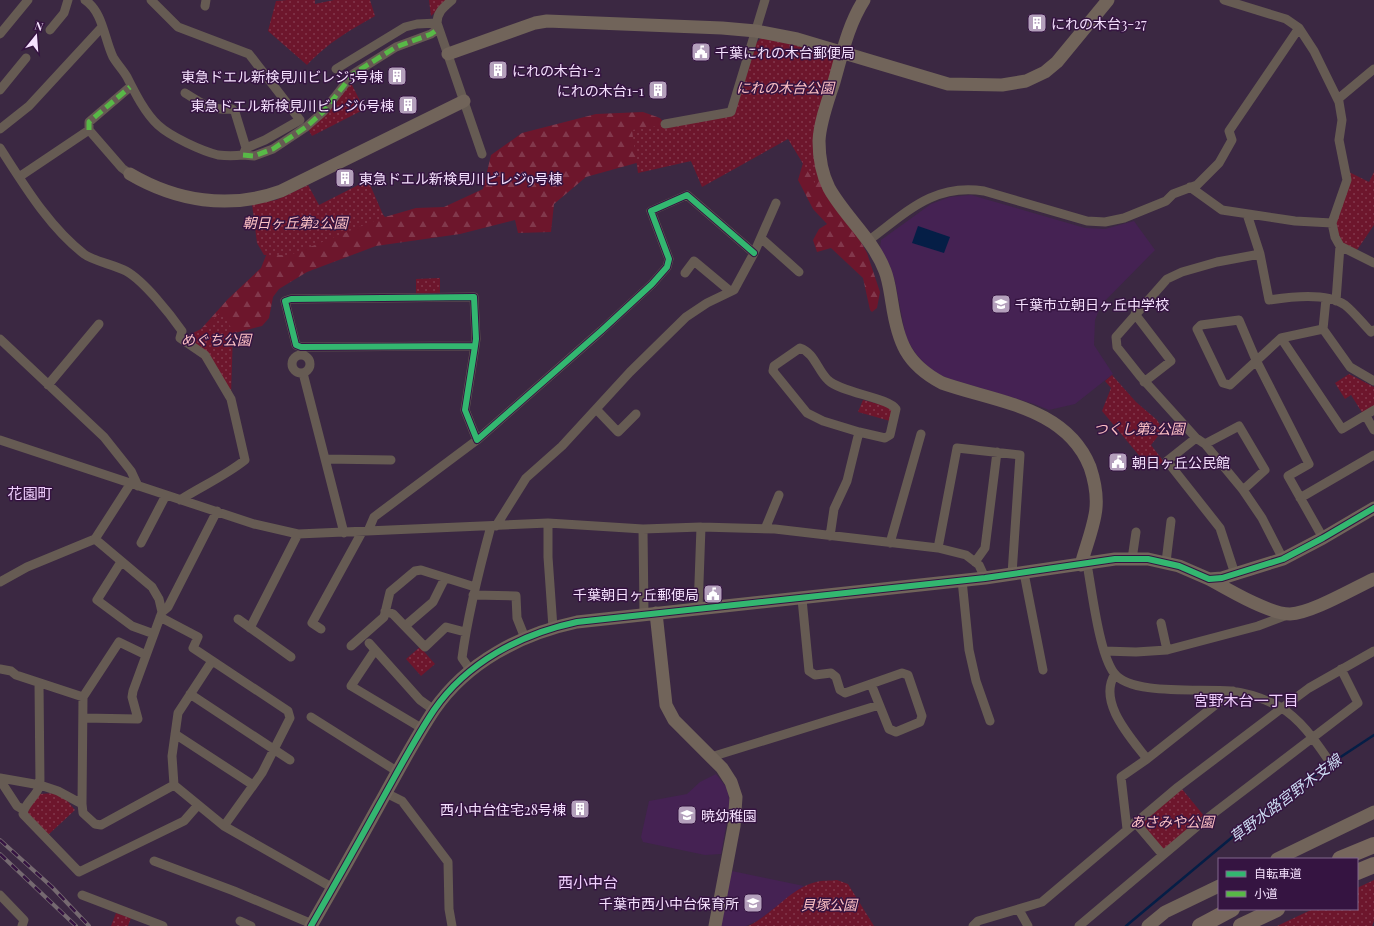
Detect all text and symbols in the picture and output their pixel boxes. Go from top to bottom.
building icon: にれの木台3-27 [1026,12,1048,34]
place label: にれの木台3-27 [1051,14,1147,33]
north arrow [16,16,56,56]
text: N [33,18,45,34]
public building icon: 千葉にれの木台郵便局 [690,41,712,63]
place label: 千葉にれの木台郵便局 [715,43,855,62]
building icon: にれの木台1-2 [487,59,509,81]
place label: にれの木台1-2 [512,61,601,80]
building icon: 東急ドエル新検見川ビレジ5号棟 [386,65,408,87]
place label: 東急ドエル新検見川ビレジ5号棟 [181,67,383,86]
park label: にれの木台公園 [736,78,836,97]
building icon: にれの木台1-1 [647,79,669,101]
place label: にれの木台1-1 [557,81,644,100]
building icon: 東急ドエル新検見川ビレジ6号棟 [397,94,419,116]
place label: 東急ドエル新検見川ビレジ6号棟 [191,96,394,115]
building icon: 東急ドエル新検見川ビレジ9号棟 [334,167,356,189]
place label: 東急ドエル新検見川ビレジ9号棟 [359,169,562,188]
park label: 朝日ヶ丘第2公園 [242,213,350,232]
school or university icon: 千葉市立朝日ヶ丘中学校 [990,293,1012,315]
place label: 千葉市立朝日ヶ丘中学校 [1015,295,1169,314]
park label: めぐち公園 [181,330,253,349]
park label: つくし第2公園 [1093,419,1187,438]
public building icon: 朝日ヶ丘公民館 [1107,451,1129,473]
place label: 朝日ヶ丘公民館 [1132,453,1230,472]
district label: 花園町 [7,483,53,503]
public building icon: 千葉朝日ヶ丘郵便局 [702,583,724,605]
place label: 千葉朝日ヶ丘郵便局 [573,585,699,604]
district label: 宮野木台一丁目 [1193,690,1299,710]
water label: 草野水路宮野木支線 [1225,748,1347,847]
building icon: 西小中台住宅28号棟 [569,798,591,820]
place label: 西小中台住宅28号棟 [440,800,566,819]
school or university icon: 暁幼稚園 [676,804,698,826]
place label: 暁幼稚園 [701,806,757,825]
park label: あさみや公園 [1130,812,1216,831]
legend [1218,858,1358,910]
text: 自転車道 [1254,865,1302,881]
district label: 西小中台 [558,872,618,892]
text: 小道 [1254,885,1278,901]
school or university icon: 千葉市西小中台保育所 [742,892,764,914]
place label: 千葉市西小中台保育所 [599,894,739,913]
park label: 貝塚公園 [801,895,859,914]

